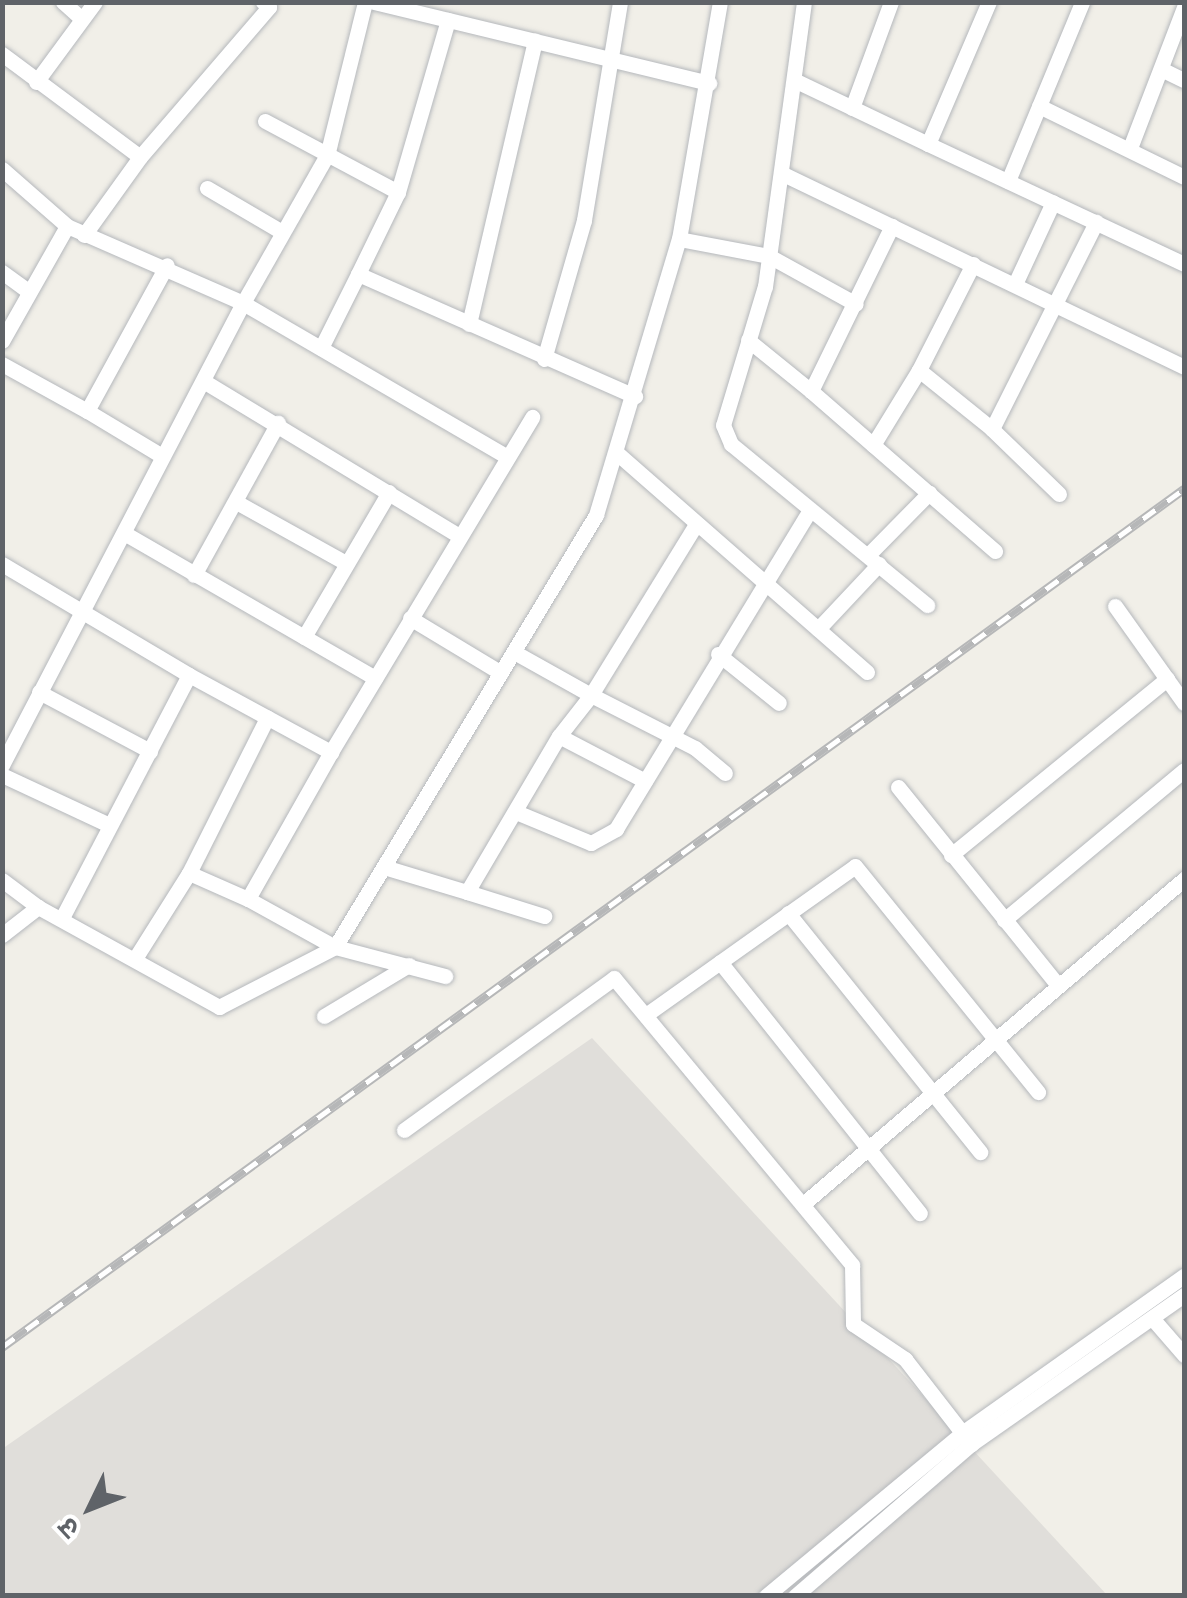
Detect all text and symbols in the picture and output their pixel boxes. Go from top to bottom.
north arrow [40,1458,140,1558]
text: उ [50,1512,85,1546]

